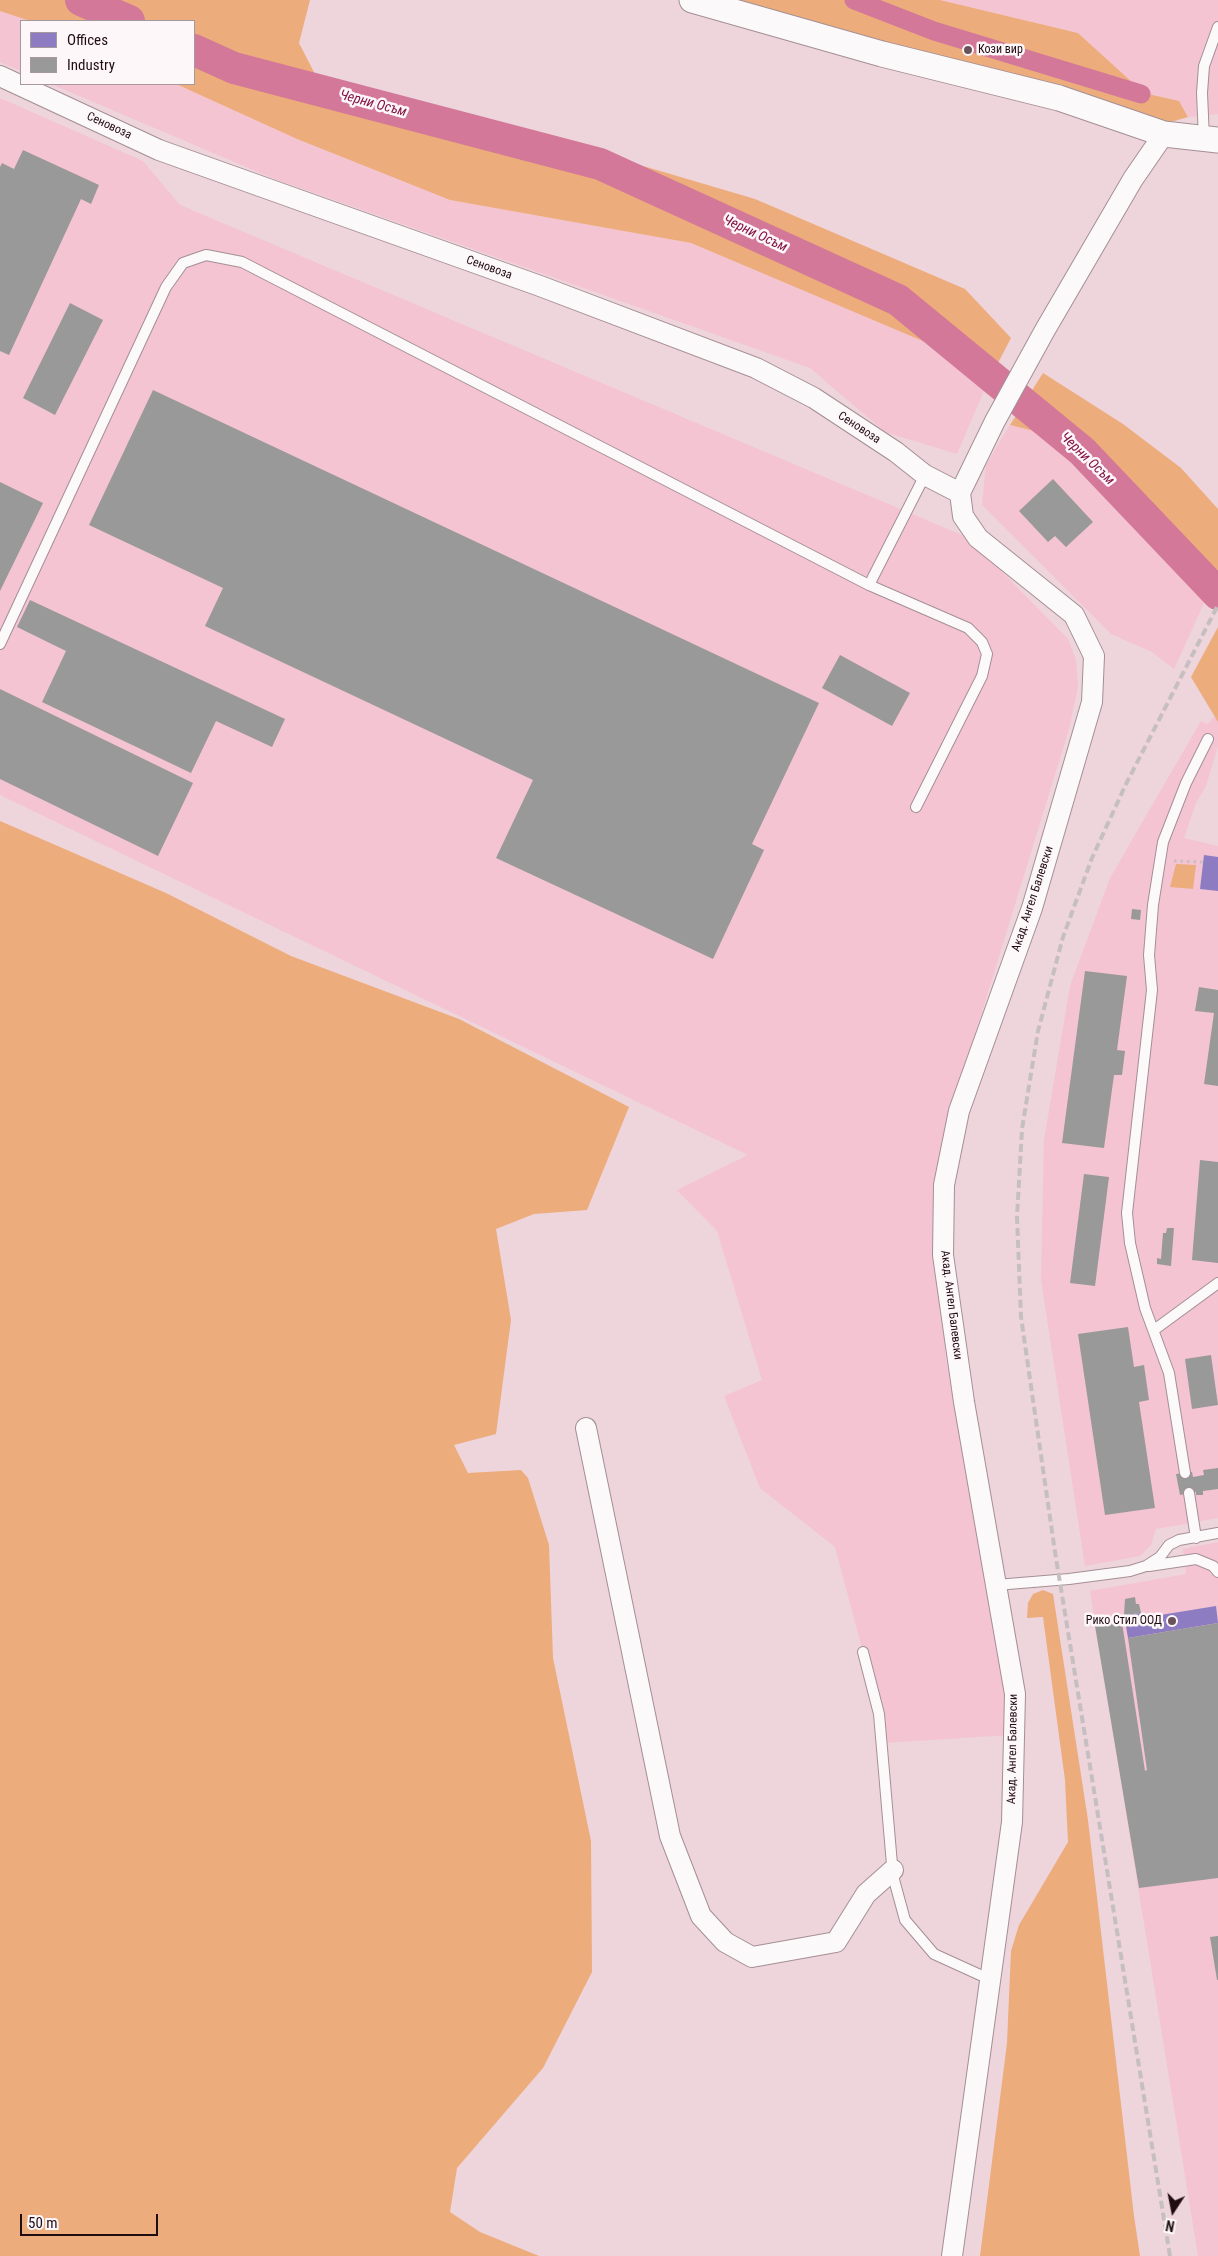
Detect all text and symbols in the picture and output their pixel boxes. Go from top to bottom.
legend [20,20,195,85]
text: Offices [67,31,108,49]
place label: Кози вир [978,43,1023,57]
marker: Кози вир [962,44,974,56]
text: Industry [67,56,115,74]
water label: Черни Осъм [338,87,408,121]
street label: Сеновоза [84,109,134,143]
water label: Черни Осъм [720,212,790,256]
street label: Сеновоза [464,253,514,283]
street label: Сеновоза [835,409,883,447]
water label: Черни Осъм [1056,429,1118,489]
street label: Акад. Ангел Балевски [1009,844,1057,954]
street label: Акад. Ангел Балевски [937,1249,965,1361]
place label: Рико Стил ООД [1086,1614,1162,1628]
marker: Рико Стил ООД [1166,1615,1178,1627]
street label: Акад. Ангел Балевски [1005,1694,1021,1804]
north arrow [1148,2186,1198,2236]
scale bar [22,2204,160,2236]
text: 50 m [28,2214,58,2232]
text: N [1164,2217,1176,2234]

